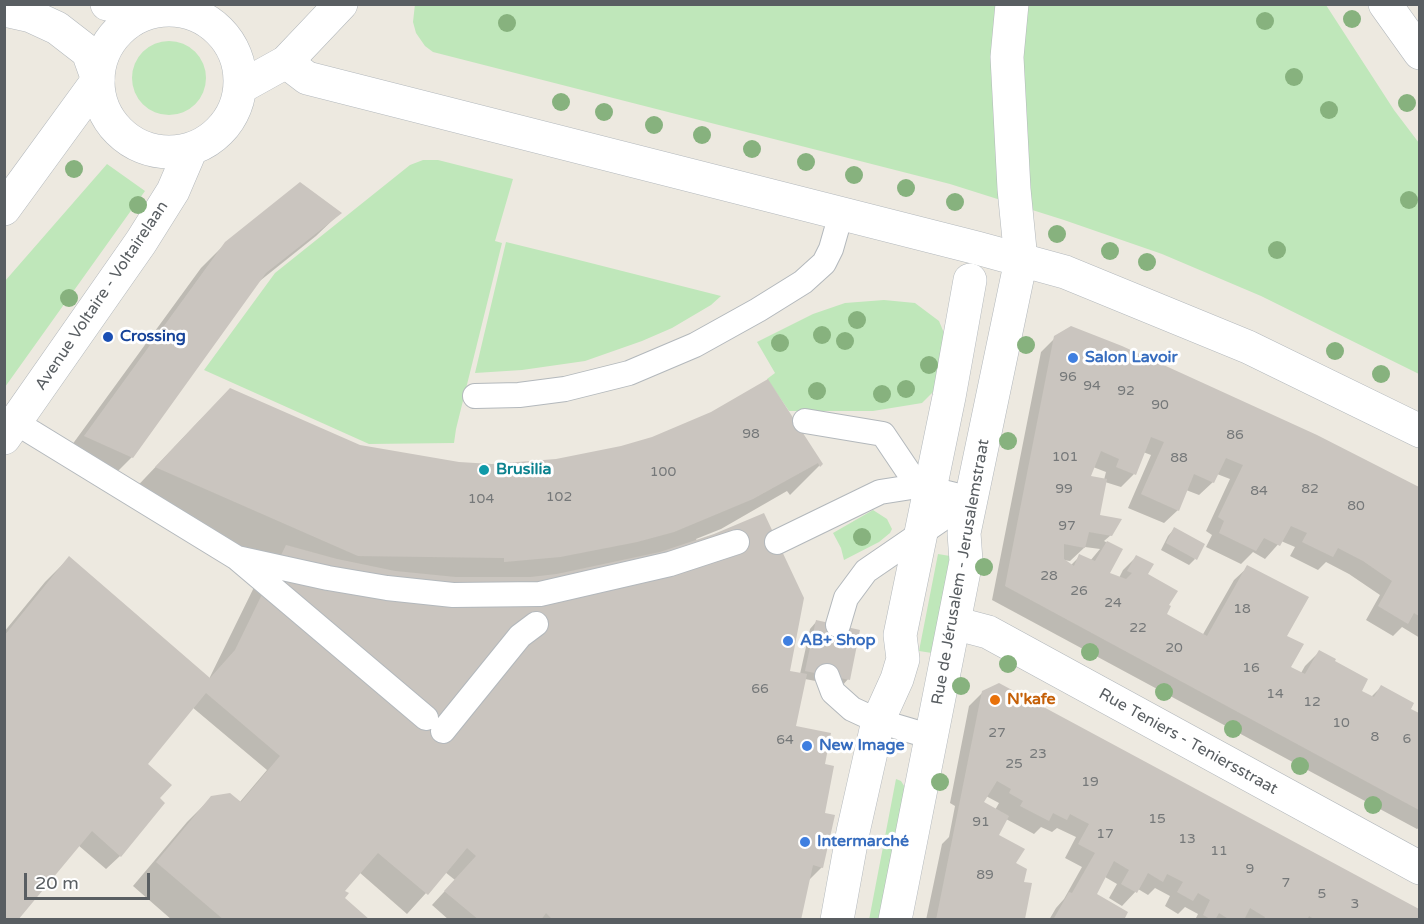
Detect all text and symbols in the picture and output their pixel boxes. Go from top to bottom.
street label: Avenue Voltaire - Voltairelaan [31,198,173,394]
place label: Crossing [120,327,186,347]
marker: Crossing [101,330,115,344]
place label: Salon Lavoir [1085,348,1178,368]
marker: Salon Lavoir [1066,351,1080,365]
house number: 96 [1059,369,1077,385]
house number: 94 [1083,378,1101,394]
house number: 92 [1117,383,1135,399]
house number: 90 [1151,397,1169,413]
house number: 98 [742,426,760,442]
house number: 86 [1226,427,1244,443]
street label: Rue de Jérusalem - Jerusalemstraat [928,437,994,707]
house number: 101 [1052,449,1078,465]
house number: 88 [1170,450,1188,466]
place label: Brusilia [496,460,551,480]
marker: Brusilia [477,463,491,477]
house number: 100 [650,464,676,480]
house number: 99 [1055,481,1073,497]
house number: 82 [1301,481,1319,497]
house number: 84 [1250,483,1268,499]
house number: 102 [546,489,572,505]
house number: 104 [468,491,494,507]
house number: 80 [1347,498,1365,514]
house number: 97 [1058,518,1076,534]
house number: 28 [1040,568,1058,584]
house number: 26 [1070,583,1088,599]
house number: 24 [1104,595,1122,611]
house number: 18 [1233,601,1251,617]
house number: 22 [1129,620,1147,636]
place label: AB+ Shop [800,631,875,651]
marker: AB+ Shop [781,634,795,648]
house number: 20 [1165,640,1183,656]
house number: 16 [1242,660,1260,676]
house number: 66 [751,681,769,697]
street label: Rue Teniers - Teniersstraat [1095,685,1281,799]
house number: 14 [1266,686,1284,702]
place label: N'kafe [1007,690,1055,710]
marker: N'kafe [988,693,1002,707]
house number: 12 [1303,694,1321,710]
house number: 10 [1332,715,1350,731]
house number: 27 [988,725,1006,741]
house number: 8 [1371,729,1379,745]
house number: 6 [1403,731,1411,747]
house number: 64 [776,732,794,748]
place label: New Image [819,736,905,756]
marker: New Image [800,739,814,753]
house number: 23 [1029,746,1047,762]
house number: 25 [1005,756,1023,772]
house number: 19 [1081,774,1099,790]
house number: 15 [1148,811,1166,827]
house number: 91 [972,814,990,830]
house number: 17 [1096,826,1114,842]
house number: 13 [1178,831,1196,847]
place label: Intermarché [817,832,909,852]
marker: Intermarché [798,835,812,849]
house number: 11 [1210,843,1228,859]
scale bar [27,861,153,899]
house number: 9 [1246,861,1254,877]
house number: 89 [976,867,994,883]
text: 20 m [35,872,79,894]
house number: 7 [1282,875,1290,891]
house number: 5 [1318,886,1326,902]
house number: 3 [1351,896,1359,912]

